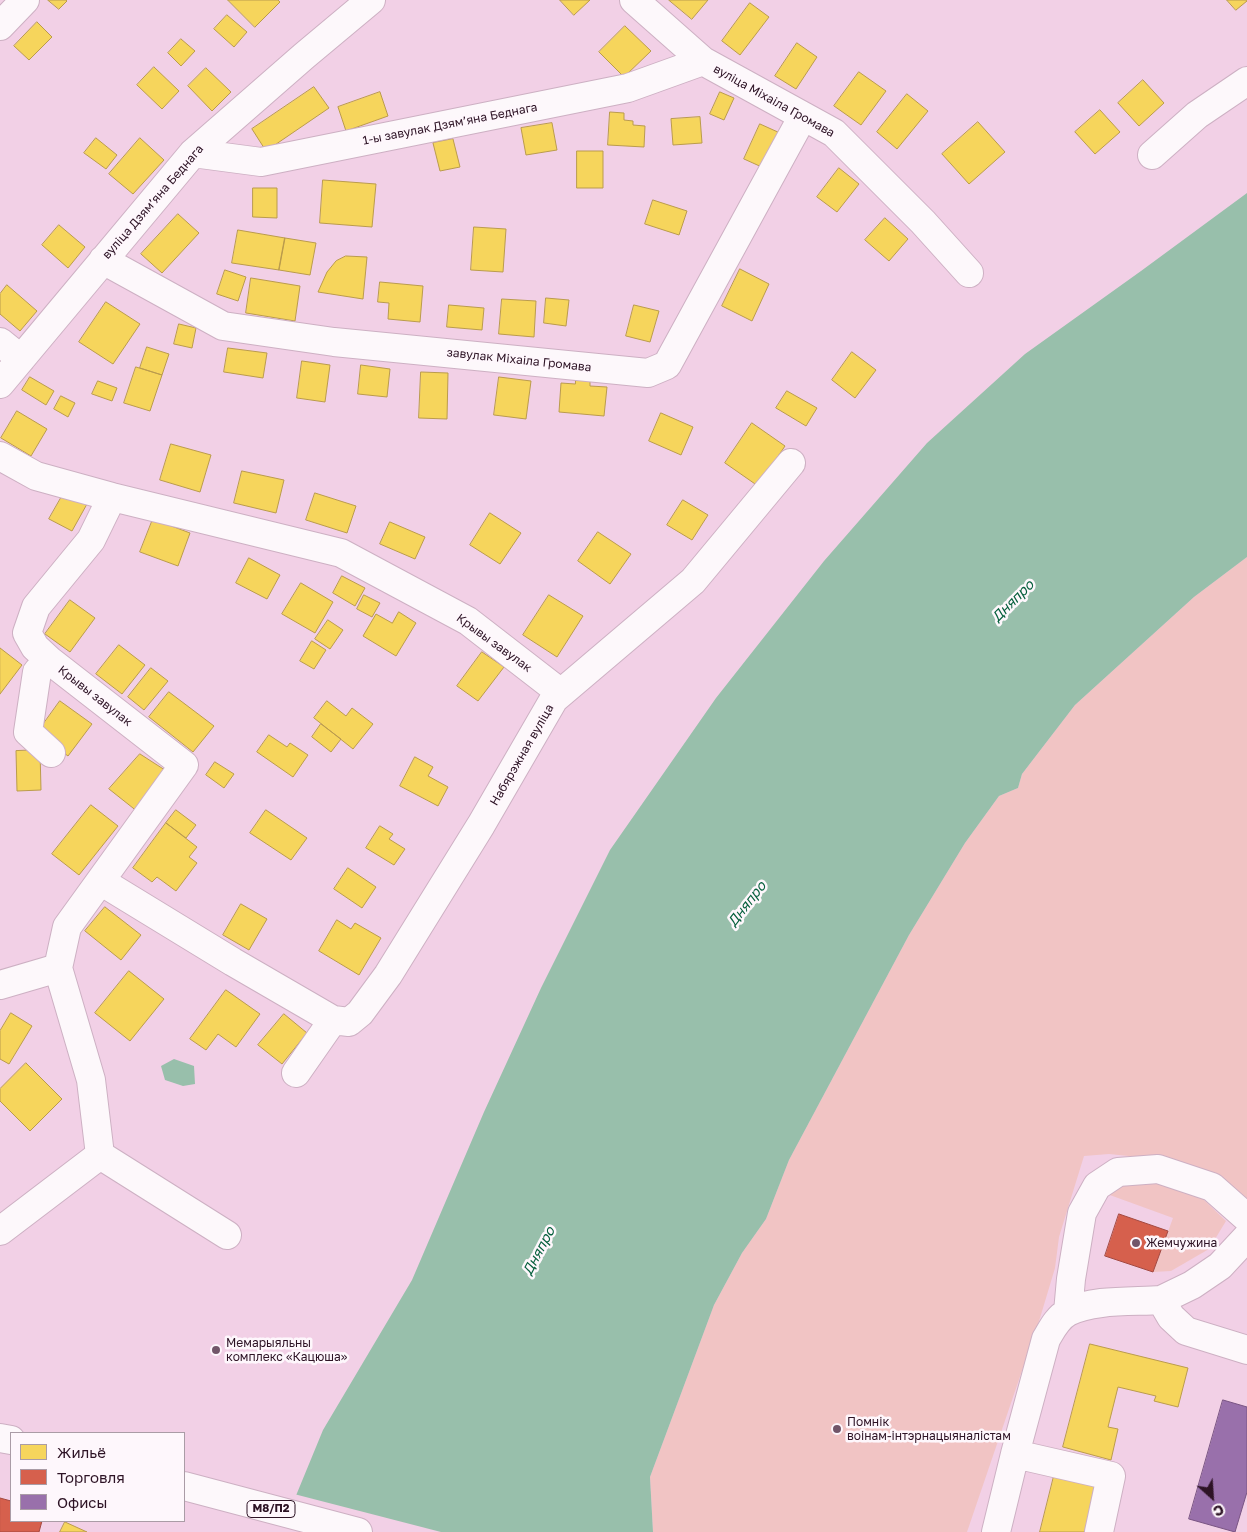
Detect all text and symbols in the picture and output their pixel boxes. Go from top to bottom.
street label: вуліца Міхаіла Громава [711,62,837,140]
street label: 1-ы завулак Дзямʼяна Беднага [361,100,539,148]
street label: вуліца Дзямʼяна Беднага [100,142,206,262]
street label: завулак Міхаіла Громава [446,345,592,375]
water label: Дняпро [989,577,1037,625]
street label: Крывы завулак [453,611,535,675]
street label: Крывы завулак [55,663,135,729]
street label: Набярэжная вуліца [487,702,557,808]
water label: Дняпро [724,878,770,930]
water label: Дняпро [519,1224,559,1278]
place label: Жемчужина [1146,1236,1217,1250]
marker: Жемчужина [1130,1237,1142,1249]
place label: Мемарыяльны комплекс «Кацюша» [226,1336,347,1364]
marker: Мемарыяльны комплекс «Кацюша» [210,1344,222,1356]
place label: Помнік воінам-інтэрнацыяналістам [847,1415,1011,1443]
marker: Помнік воінам-інтэрнацыяналістам [831,1423,843,1435]
legend [10,1432,185,1522]
text: Жильё [57,1443,106,1461]
text: Торговля [57,1468,125,1486]
north arrow [1187,1472,1237,1522]
text: Офисы [57,1493,107,1511]
road number: М8/П2 [247,1500,295,1518]
text: С [1211,1501,1227,1521]

